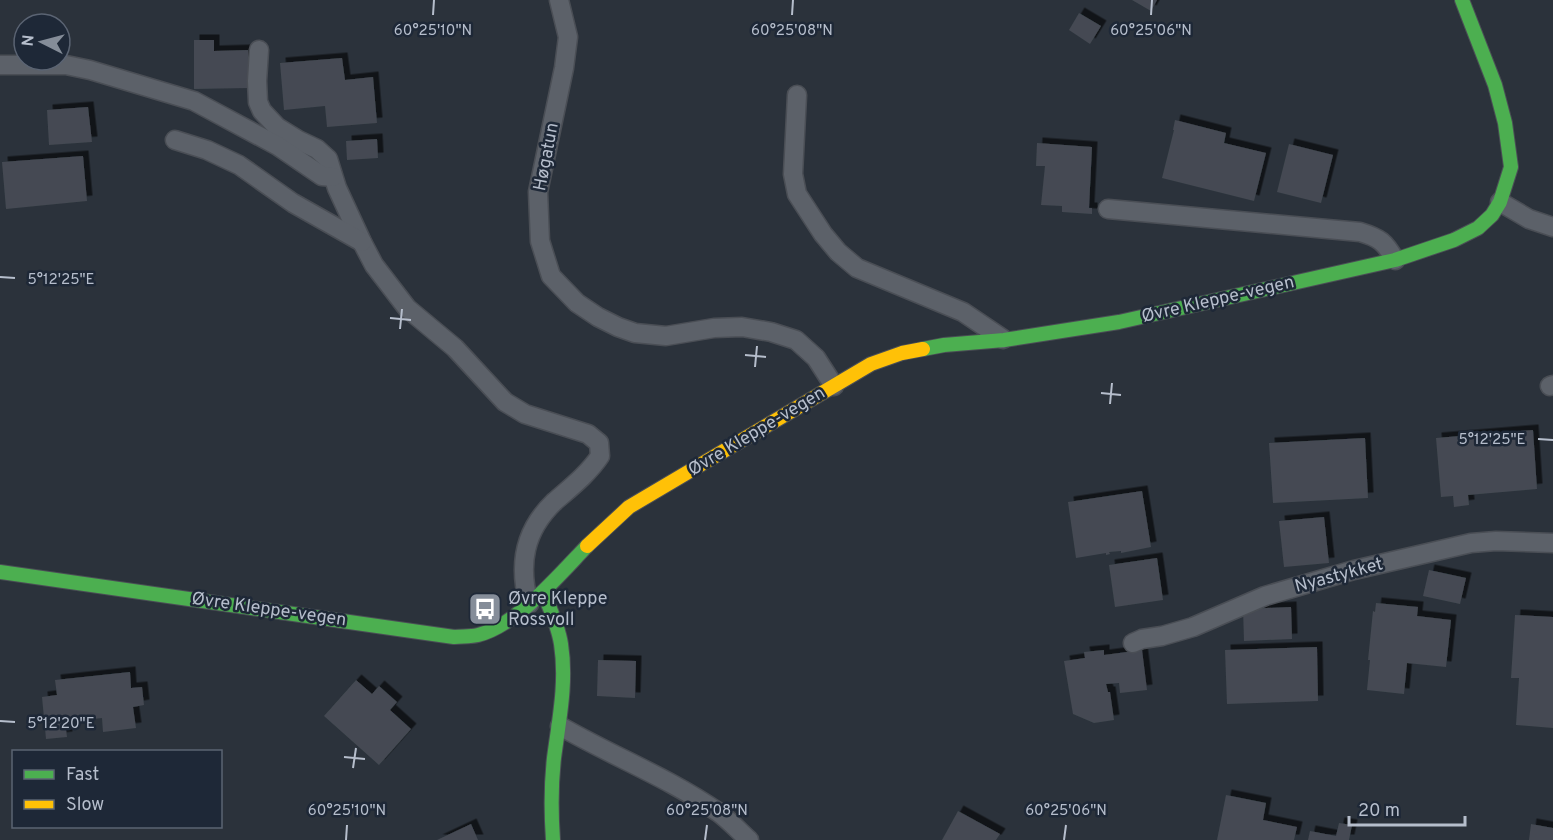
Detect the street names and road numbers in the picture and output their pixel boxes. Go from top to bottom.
street label: Høgatun [529,121,565,193]
street label: Øvre Kleppe-vegen [1139,271,1297,329]
street label: Øvre Kleppe-vegen [684,382,830,482]
street label: Nyastykket [1292,553,1386,599]
street label: Øvre Kleppe-vegen [190,588,348,632]

